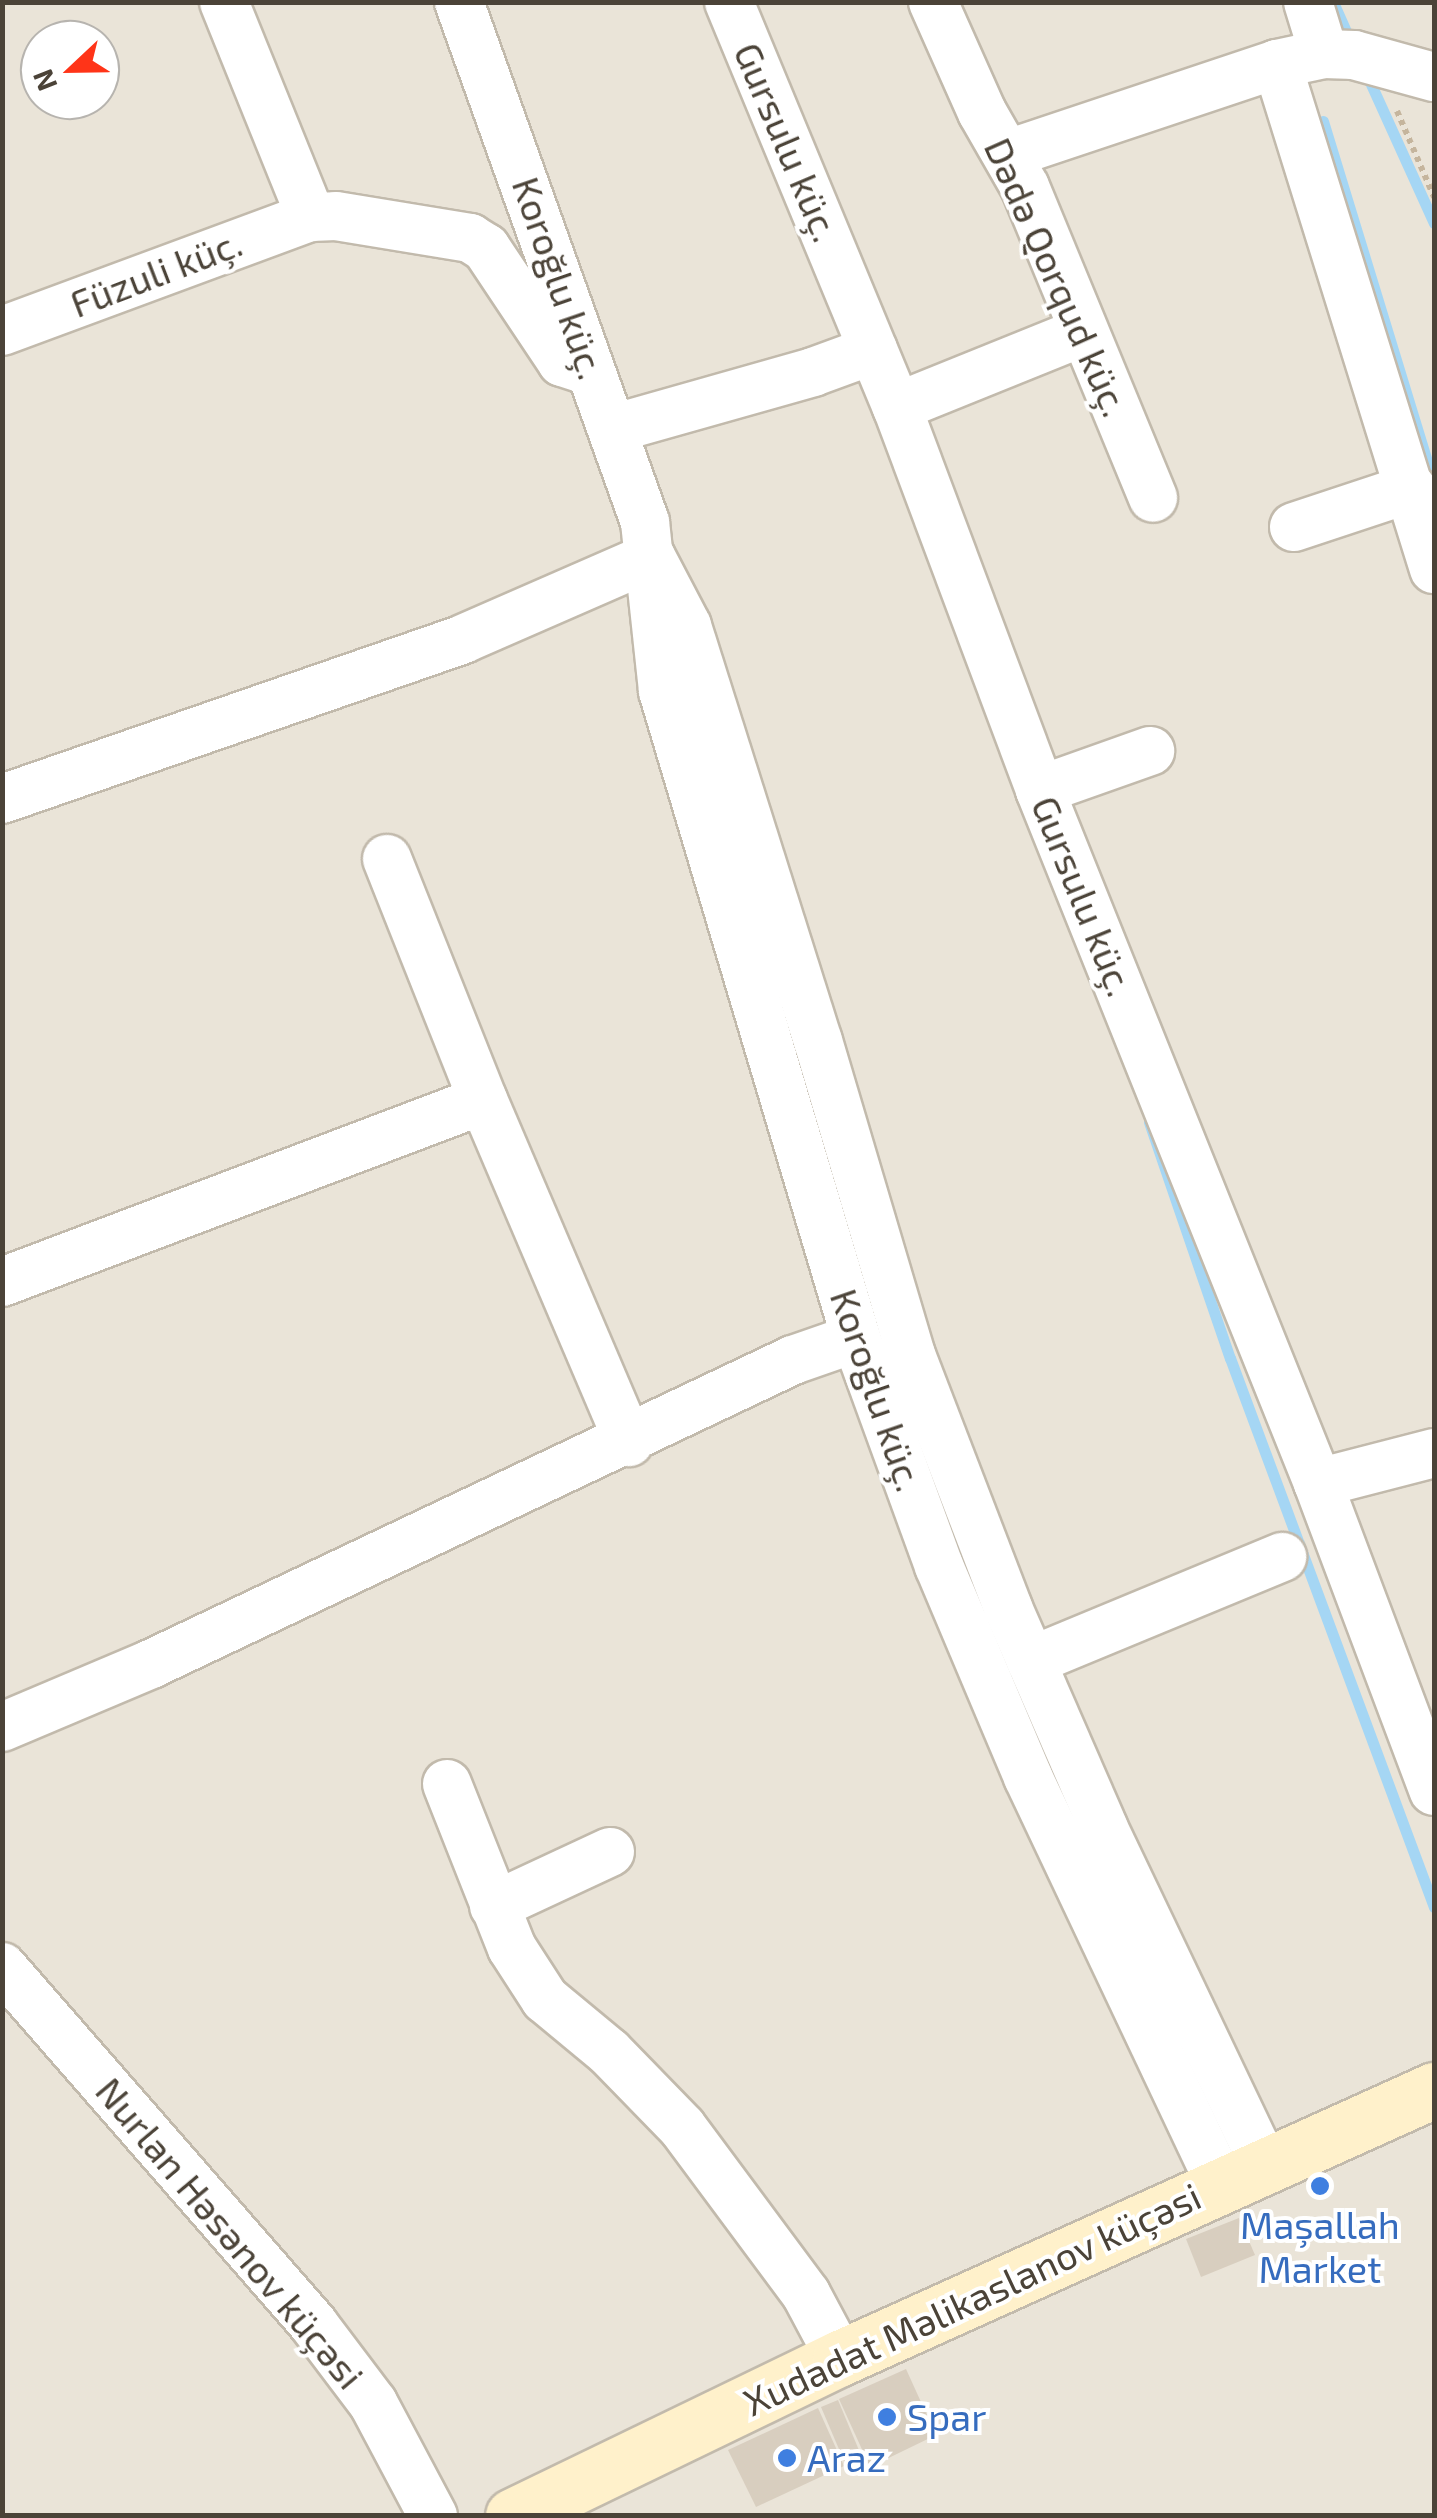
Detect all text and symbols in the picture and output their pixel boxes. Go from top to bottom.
north arrow [20,20,120,120]
street label: Gursulu küç. [725,36,849,248]
text: N [24,65,64,96]
street label: Dədə Qorqud küç. [975,131,1139,423]
street label: Koroğlu küç. [503,171,615,385]
street label: Füzuli küç. [64,219,248,327]
street label: Gursulu küç. [1022,789,1144,1003]
street label: Koroğlu küç. [821,1283,933,1497]
street label: Nurlan Həsənov küçəsi [86,2068,374,2398]
street label: Xudadat Məlikaslanov küçəsi [736,2173,1208,2425]
marker: Maşallah Market [1309,2175,1331,2197]
place label: Maşallah Market [1240,2202,1400,2292]
place label: Spar [907,2394,986,2440]
marker: Spar [876,2406,898,2428]
place label: Araz [807,2435,886,2481]
marker: Araz [776,2447,798,2469]

